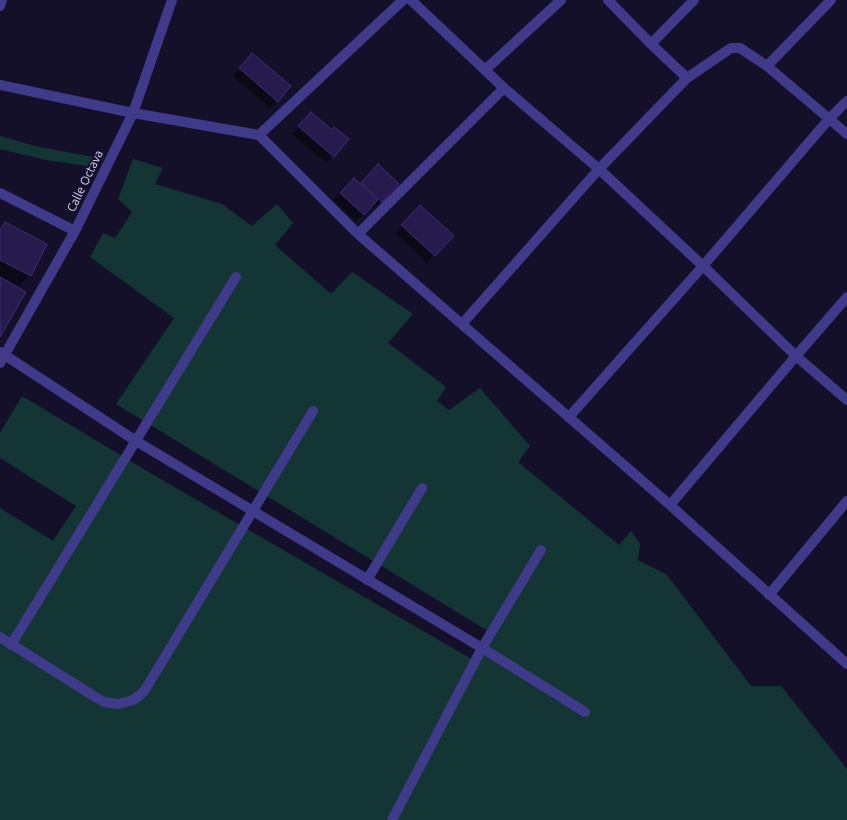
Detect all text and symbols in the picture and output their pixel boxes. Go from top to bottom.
street label: Calle Octava [64,148,106,214]

